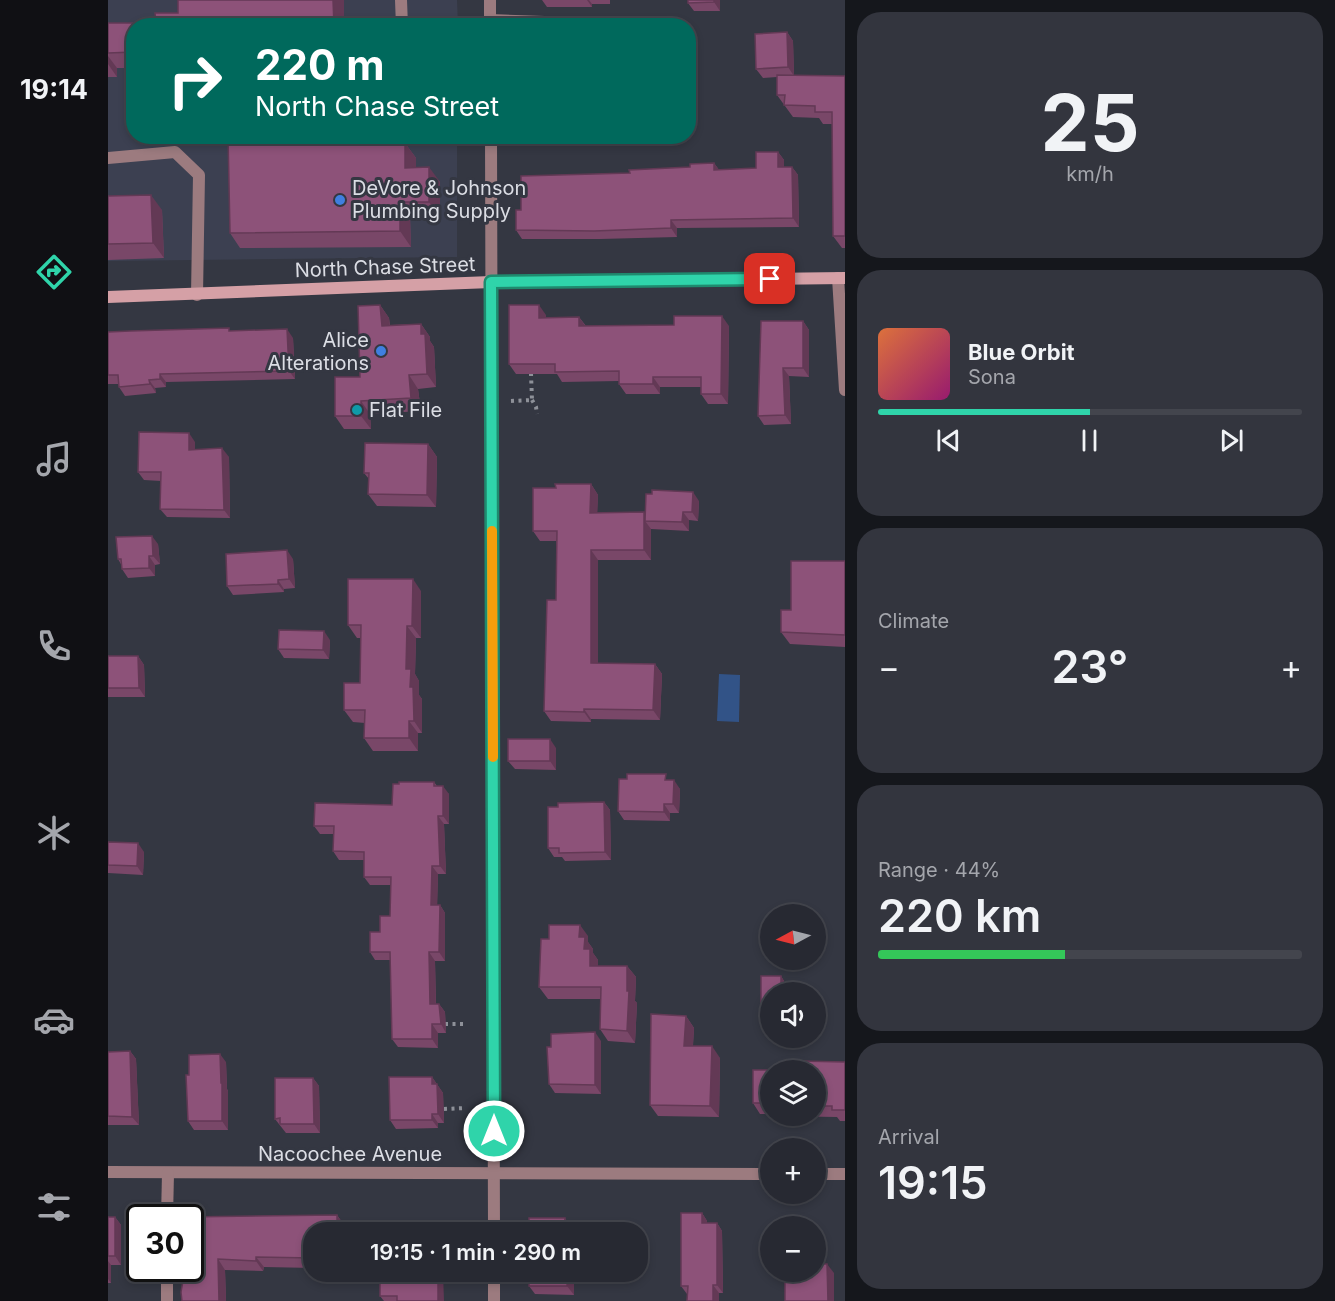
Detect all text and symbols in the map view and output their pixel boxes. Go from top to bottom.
text: 220 m [255,39,385,90]
icon: right [156,42,234,120]
text: 19:14 [20,73,88,106]
text: 25 [1041,75,1140,170]
text: North Chase Street [255,90,499,123]
text: km/h [1066,162,1114,186]
place label: DeVore & Johnson Plumbing Supply [352,176,526,223]
marker: DeVore & Johnson Plumbing Supply [333,193,347,207]
icon: directions [33,251,75,293]
street label: North Chase Street [294,252,476,282]
pin [744,253,795,304]
icon: arrive [753,262,786,295]
place label: Alice Alterations [268,328,369,375]
text: Blue Orbit [968,339,1075,365]
marker: Alice Alterations [374,344,388,358]
text: Sona [968,365,1016,389]
place label: Flat File [369,398,442,422]
marker: Flat File [350,403,364,417]
icon: previous [932,424,965,457]
icon: pause [1073,424,1106,457]
icon: next [1215,424,1248,457]
icon: music [33,438,75,480]
text: Climate [878,609,949,633]
icon: phone [33,625,75,667]
text: 23° [1052,639,1128,694]
text: − [878,647,900,687]
text: + [1280,647,1302,687]
icon: climate [33,812,75,854]
text: Range · 44% [878,858,1000,882]
text: 220 km [878,888,1041,943]
north arrow [760,904,826,970]
map controls [760,904,826,1282]
button: sound [760,982,826,1048]
icon: car [33,999,75,1041]
button: layers [760,1060,826,1126]
position arrow [462,1099,526,1163]
text: Arrival [878,1125,940,1149]
button: + [760,1138,826,1204]
street label: Nacoochee Avenue [258,1142,442,1166]
text: 19:15 [878,1155,988,1210]
icon: filters [33,1186,75,1228]
speed limit sign: 30 [126,1204,204,1282]
button: − [760,1216,826,1282]
text: 19:15 · 1 min · 290 m [370,1239,581,1265]

